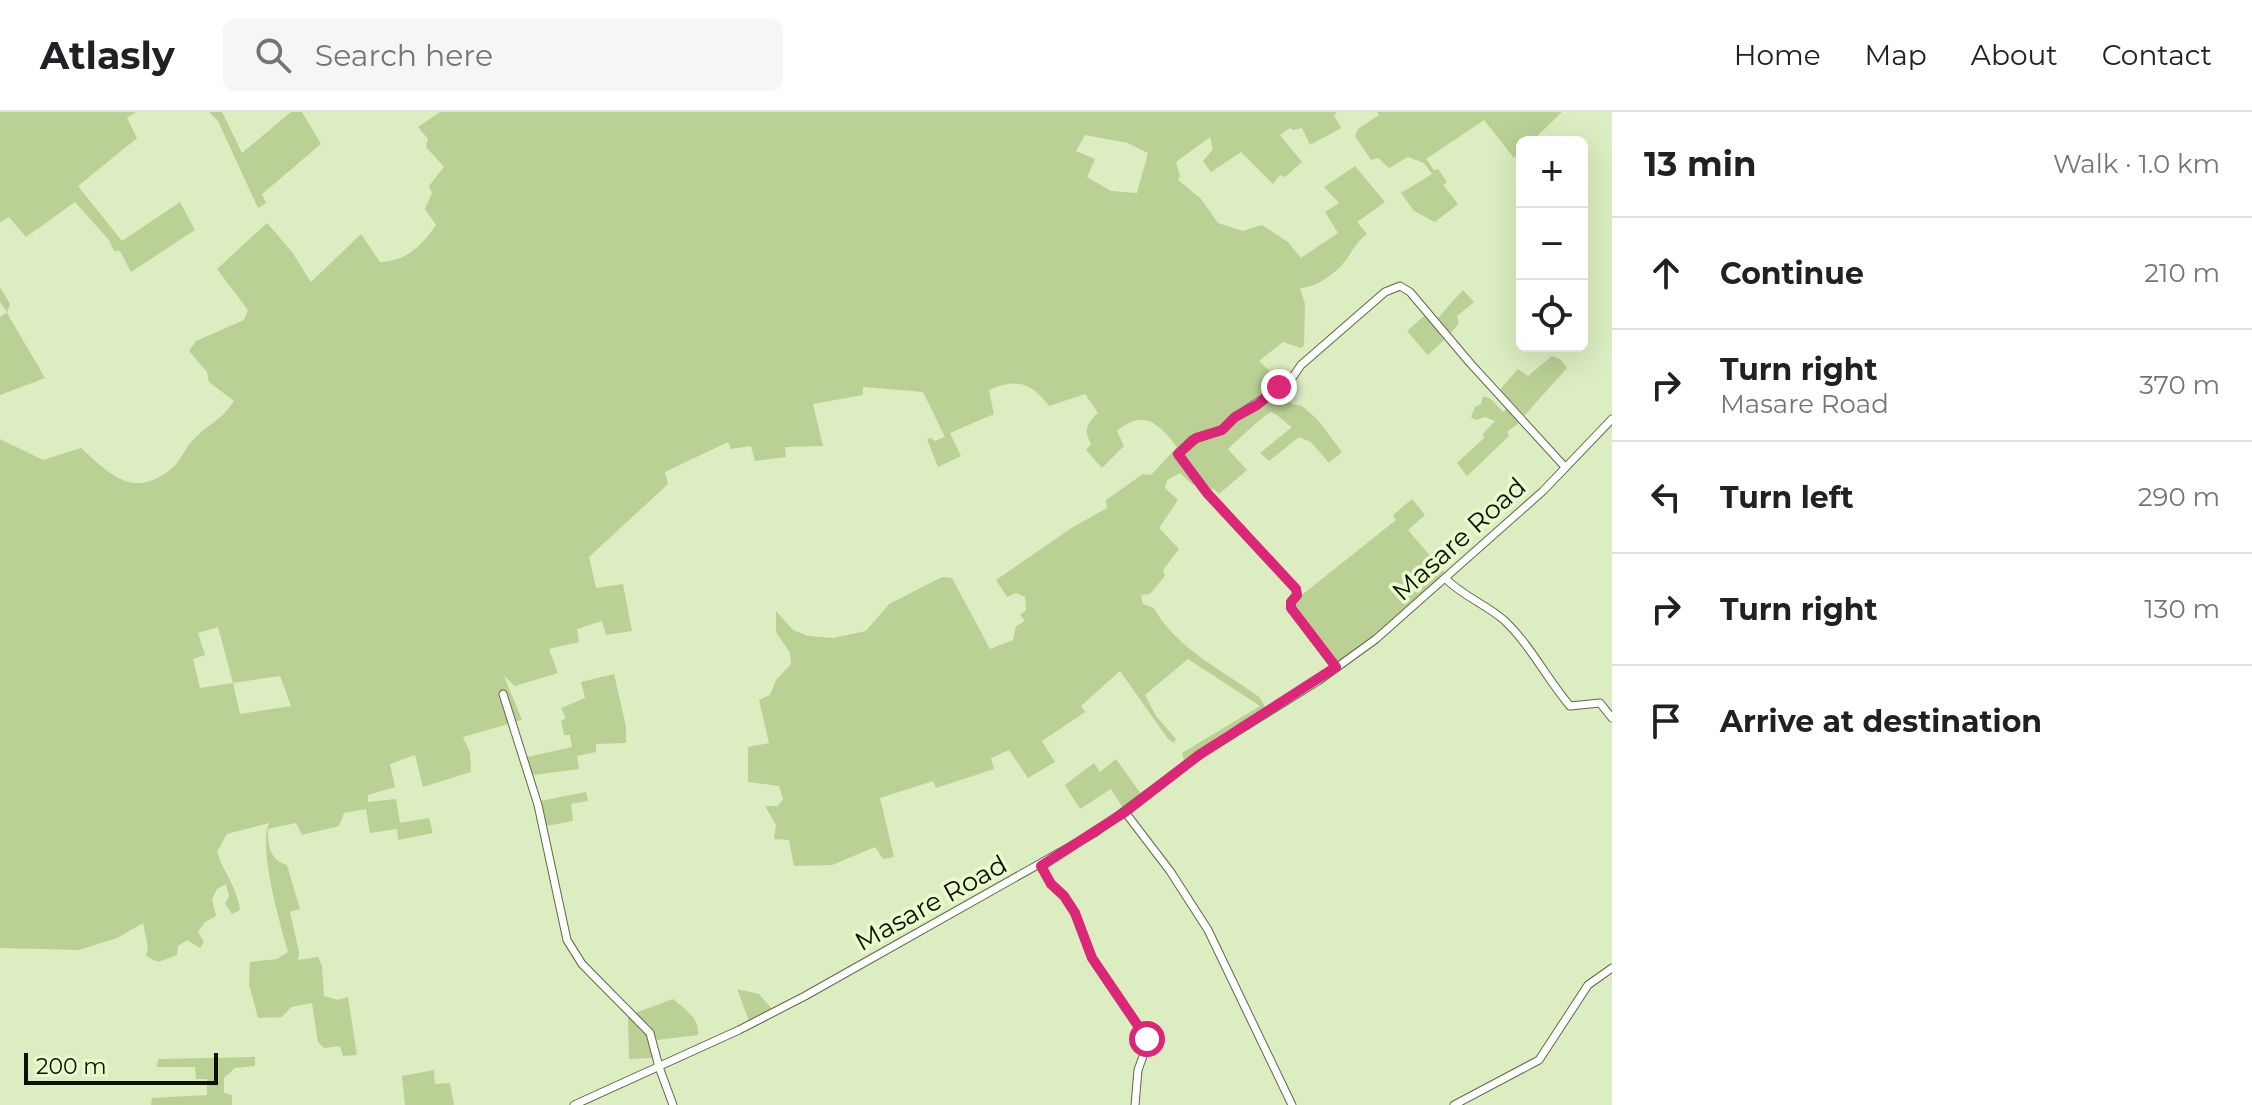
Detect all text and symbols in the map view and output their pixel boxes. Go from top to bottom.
search box [223,19,783,91]
text: Atlasly [40,32,175,79]
icon: search [251,33,295,77]
text: Search here [315,37,493,74]
text: Home [1734,38,1821,72]
text: Map [1865,38,1927,72]
text: About [1971,38,2058,72]
text: Contact [2102,38,2212,72]
map controls [1516,136,1588,352]
button: + [1516,136,1588,208]
text: 13 min [1644,143,1756,185]
text: Walk · 1.0 km [2053,148,2220,180]
button: − [1516,208,1588,280]
icon: ahead [1644,251,1688,295]
text: Continue [1720,255,1864,292]
text: 210 m [2144,257,2220,289]
button: locate [1516,280,1588,352]
text: Turn right [1720,351,1877,388]
icon: right [1644,363,1688,407]
route end [1261,369,1297,405]
text: 370 m [2139,369,2220,401]
text: Masare Road [1720,388,1889,420]
street label: Masare Road [1386,471,1532,607]
icon: left [1644,475,1688,519]
text: Turn left [1720,479,1853,516]
text: 290 m [2138,481,2220,513]
icon: right [1644,587,1688,631]
text: Turn right [1720,591,1877,628]
text: 130 m [2144,593,2220,625]
icon: arrive [1644,699,1688,743]
text: Arrive at destination [1720,703,2042,740]
street label: Masare Road [849,848,1013,958]
route start [1129,1021,1165,1057]
scale bar [24,1049,218,1085]
text: 200 m [36,1053,107,1080]

